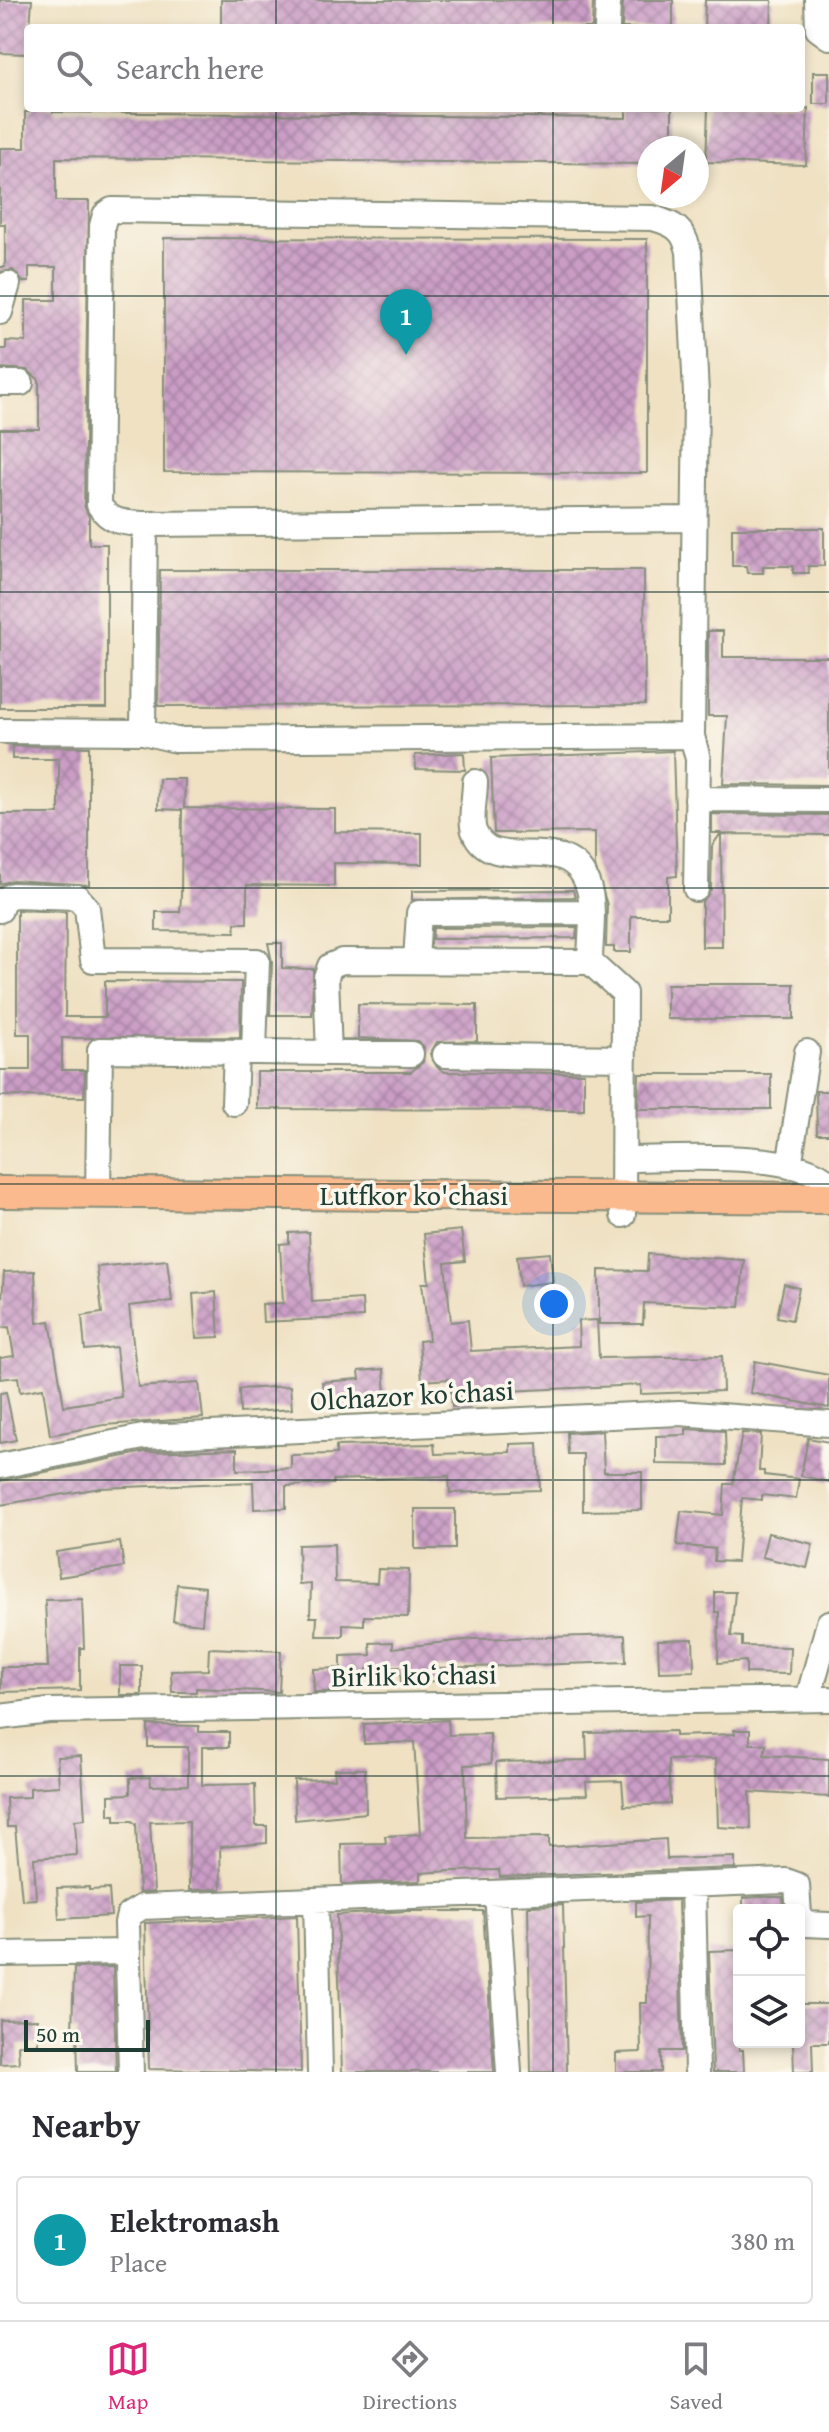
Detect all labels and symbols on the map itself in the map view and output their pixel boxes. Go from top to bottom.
north arrow [637,136,709,208]
pin: 1 [380,289,432,355]
street label: Lutfkor ko'chasi [320,1174,508,1215]
your location [534,1284,574,1324]
street label: Olchazor koʻchasi [309,1369,515,1420]
street label: Birlik koʻchasi [331,1653,497,1696]
scale bar [24,2016,150,2052]

